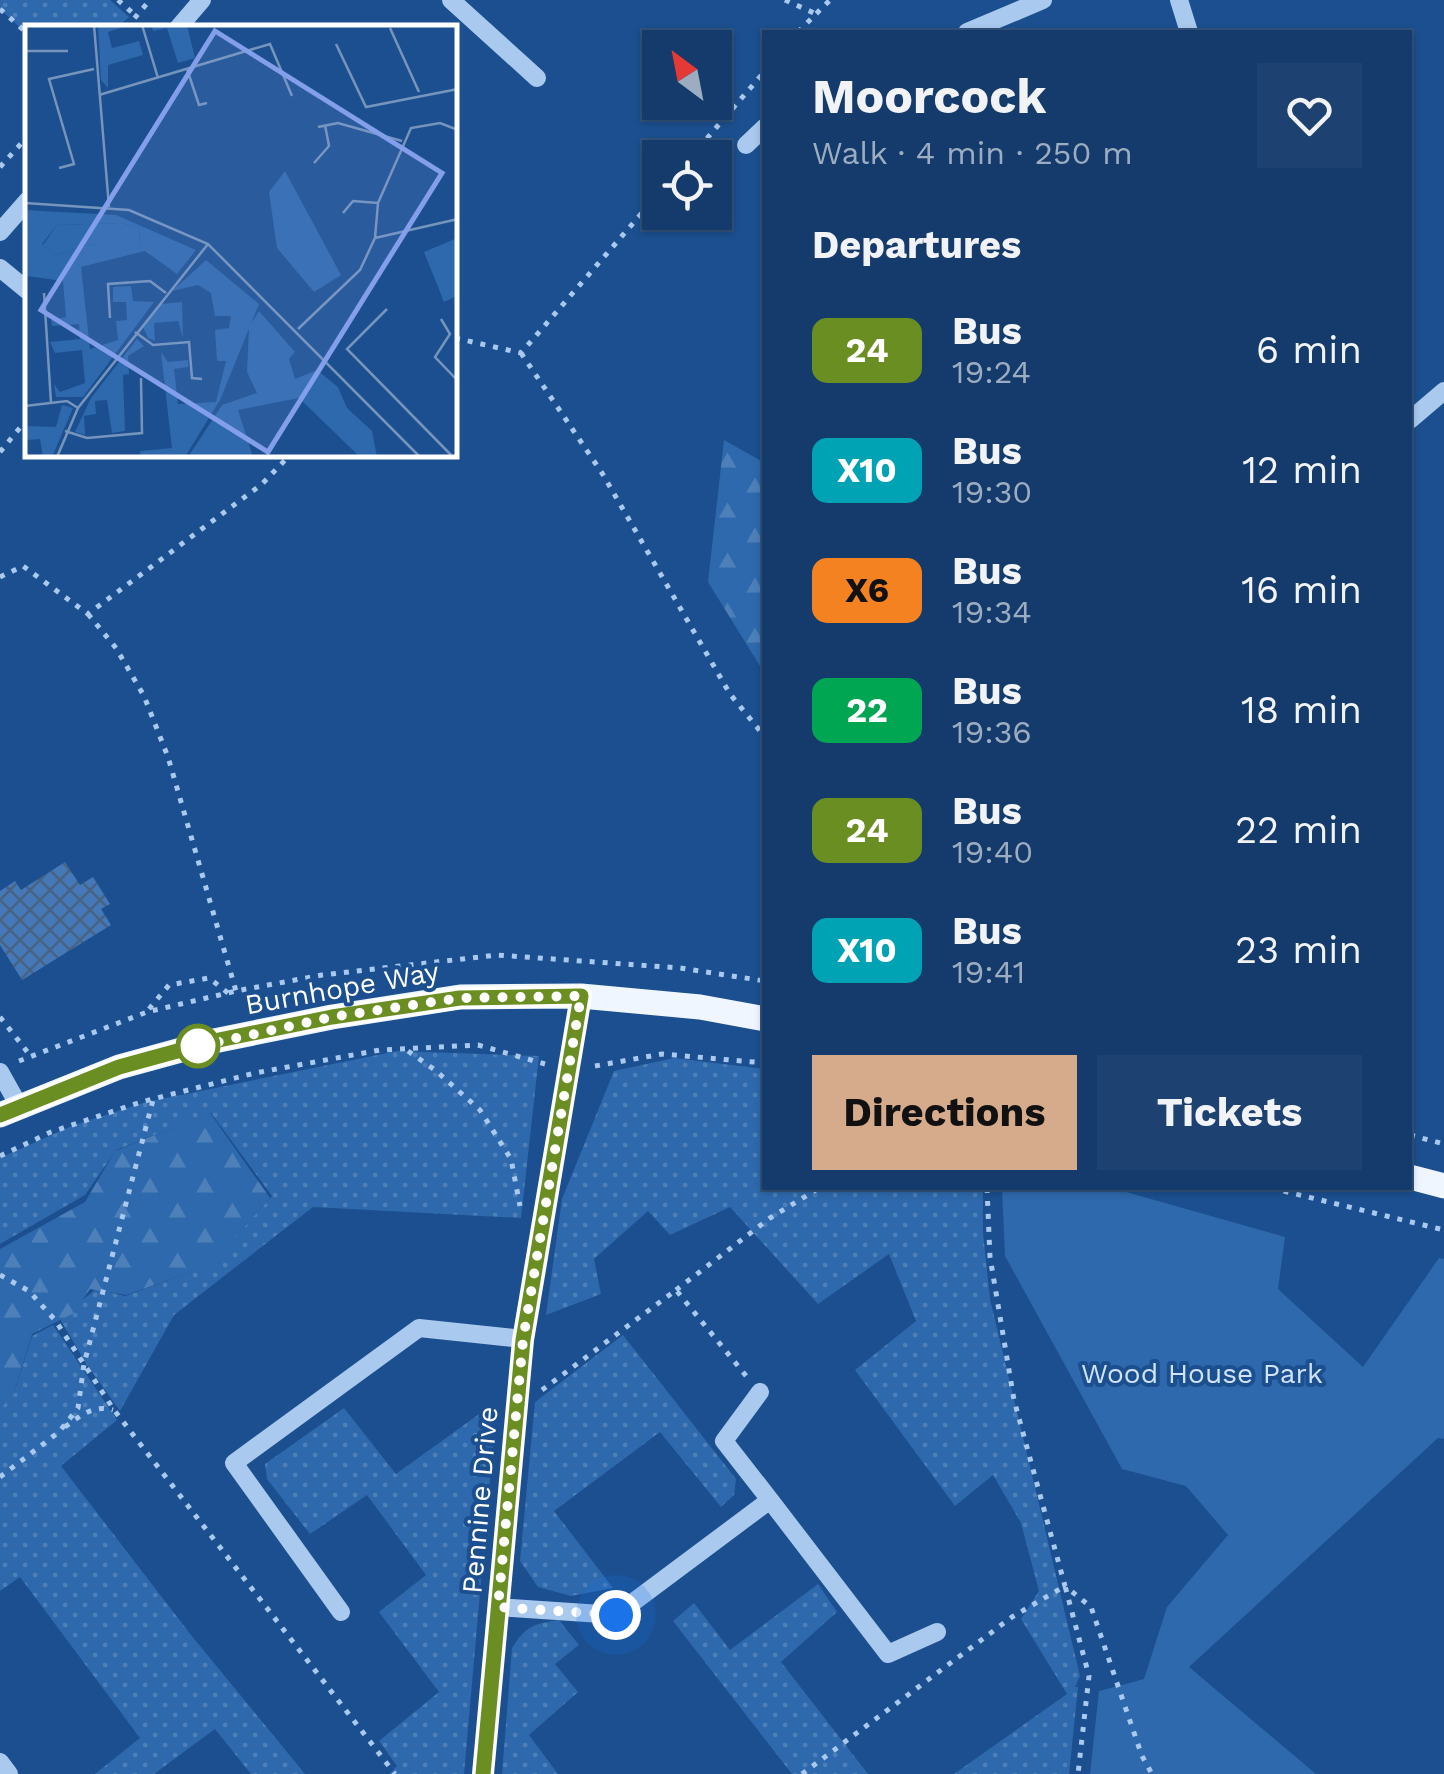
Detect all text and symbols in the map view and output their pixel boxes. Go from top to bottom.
inset map [25,25,458,458]
north arrow [642,30,732,120]
map controls [642,30,732,230]
button: heart [1257,63,1362,168]
text: Moorcock [812,68,1046,125]
text: Walk · 4 min · 250 m [812,134,1133,172]
button: locate [642,140,732,230]
text: Departures [812,223,1021,267]
text: Bus [952,309,1022,353]
text: 6 min [1256,328,1362,372]
text: 24 [845,329,889,371]
text: 19:24 [952,353,1031,391]
text: Bus [952,429,1022,473]
text: 12 min [1242,448,1362,492]
text: X10 [837,449,897,491]
text: 19:30 [952,473,1032,511]
text: Bus [952,549,1022,593]
text: 16 min [1241,568,1362,612]
text: X6 [845,569,889,611]
text: 19:34 [952,593,1032,631]
text: Bus [952,669,1022,713]
text: 18 min [1241,688,1362,732]
text: 22 [846,689,888,731]
text: 19:36 [952,713,1032,751]
text: Bus [952,789,1022,833]
text: 22 min [1235,808,1362,852]
text: 24 [845,809,889,851]
text: 19:40 [952,833,1033,871]
text: Bus [952,909,1022,953]
text: 23 min [1235,928,1362,972]
text: X10 [837,929,897,971]
text: 19:41 [952,953,1025,991]
street label: Burnhope Way [242,955,442,1021]
unlabelled marker [177,1025,219,1067]
button: Directions [812,1055,1077,1170]
button: Tickets [1097,1055,1362,1170]
park label: Wood House Park [1081,1357,1323,1390]
street label: Pennine Drive [455,1405,505,1595]
your location [591,1590,641,1640]

